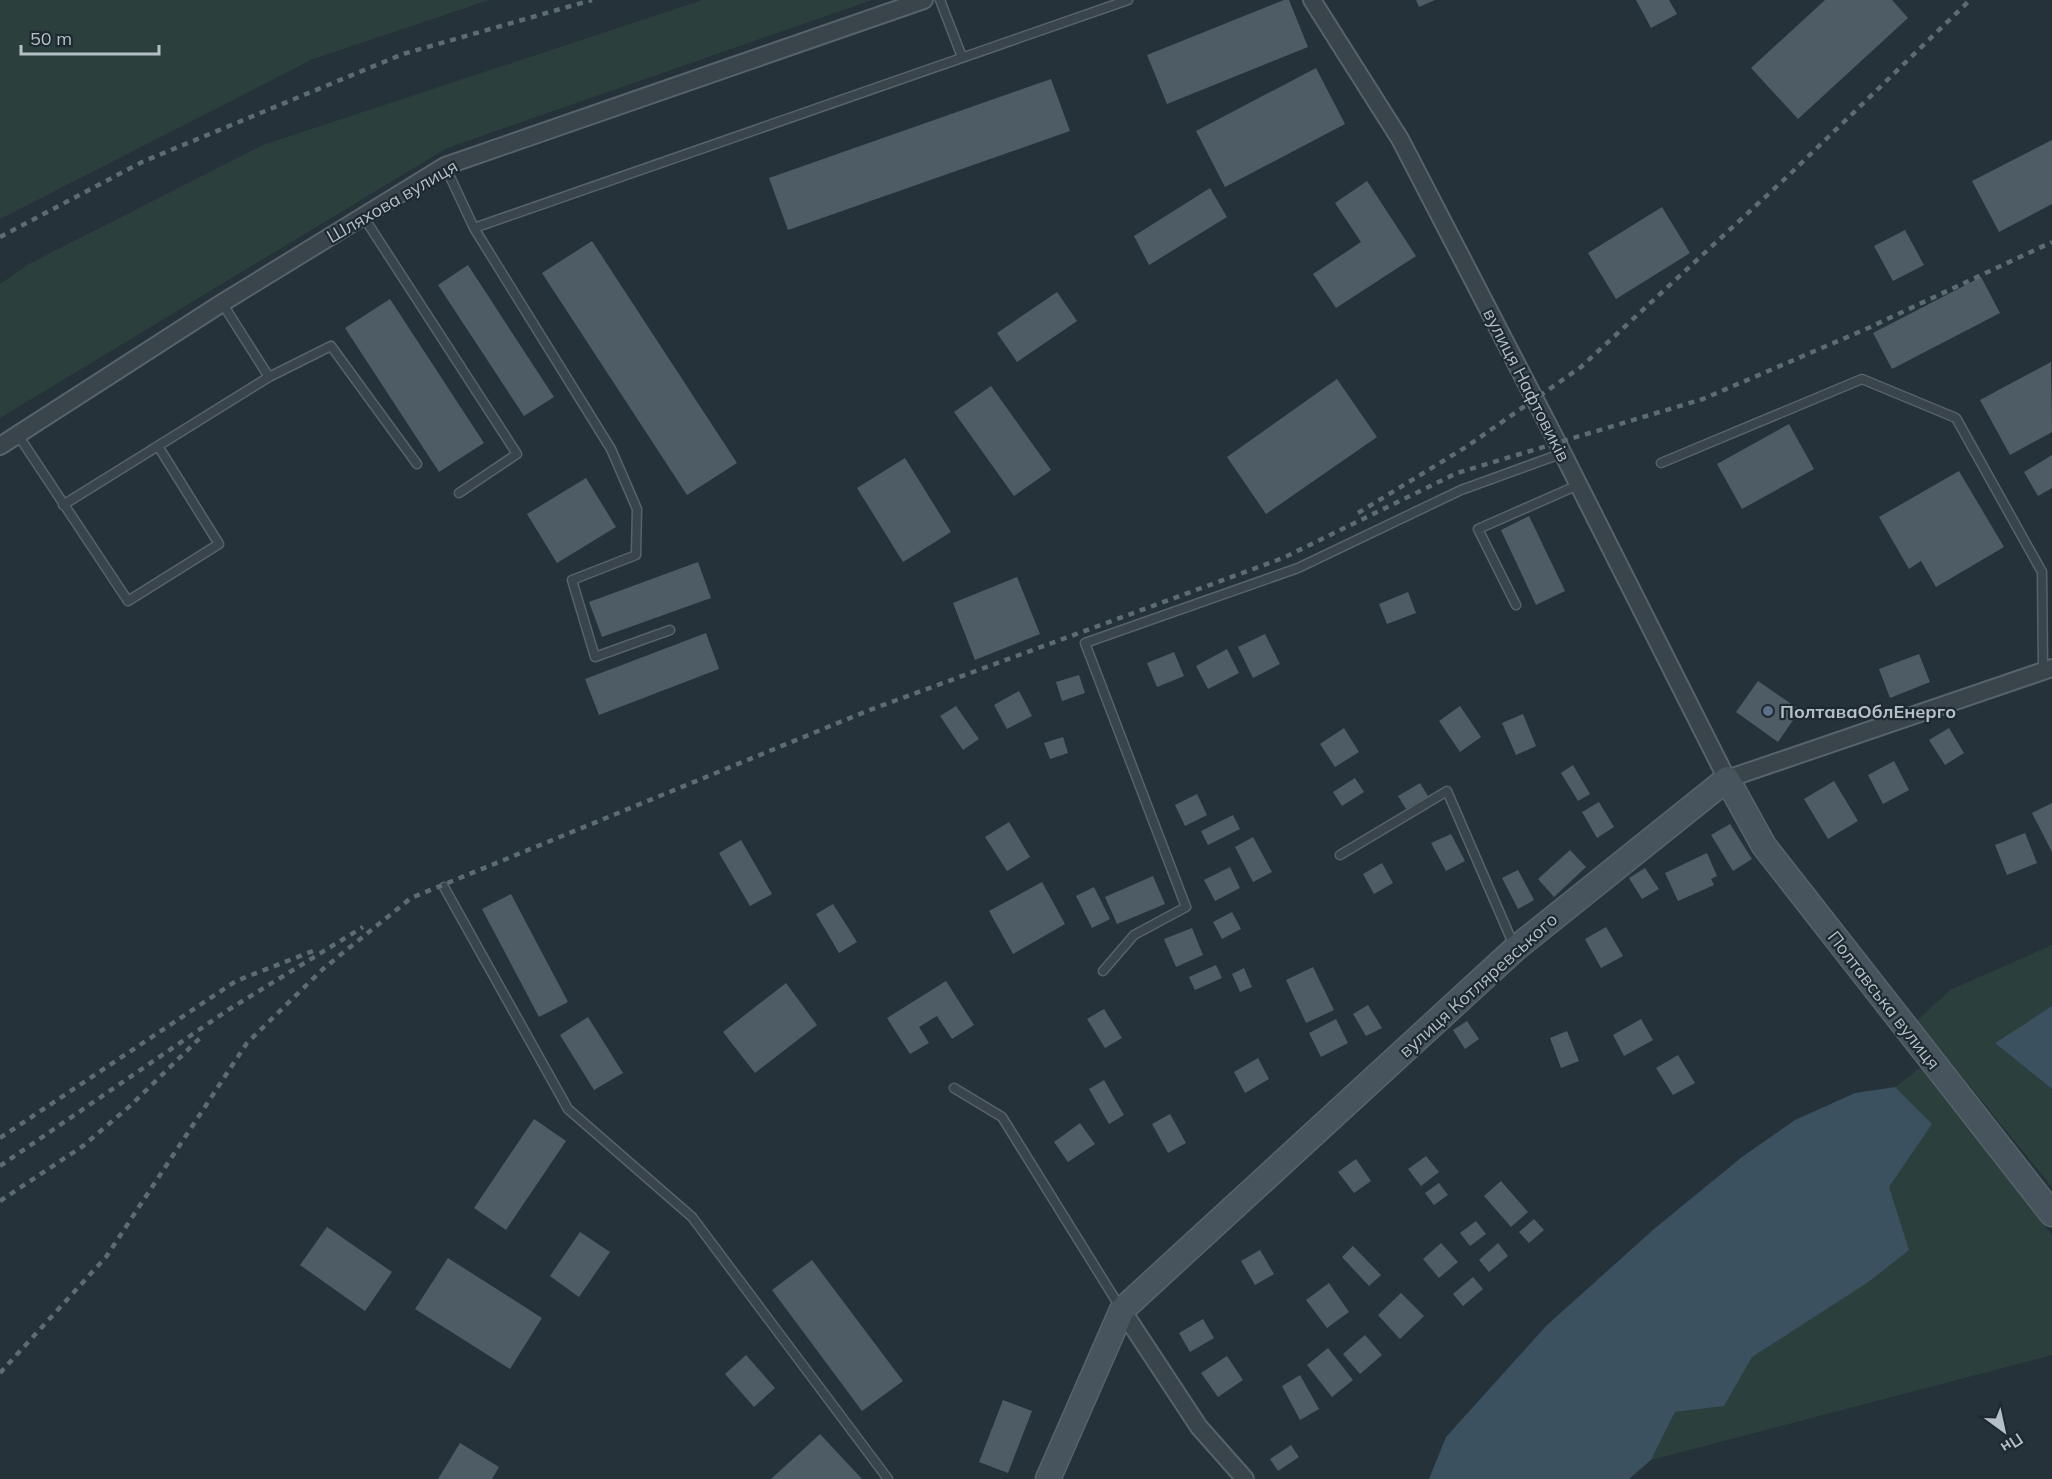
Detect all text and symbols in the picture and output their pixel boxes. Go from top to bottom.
scale bar [21,18,159,56]
text: 50 m [30,27,72,50]
street label: Шляхова вулиця [323,154,461,248]
street label: вулиця Нафтовиків [1478,304,1576,466]
place label: ПолтаваОблЕнерго [1780,700,1956,723]
marker: ПолтаваОблЕнерго [1761,704,1775,718]
street label: вулиця Котляревського [1394,908,1562,1062]
street label: Полтавська вулиця [1823,926,1945,1074]
north arrow [1974,1401,2034,1461]
text: Пн [1997,1429,2027,1458]

